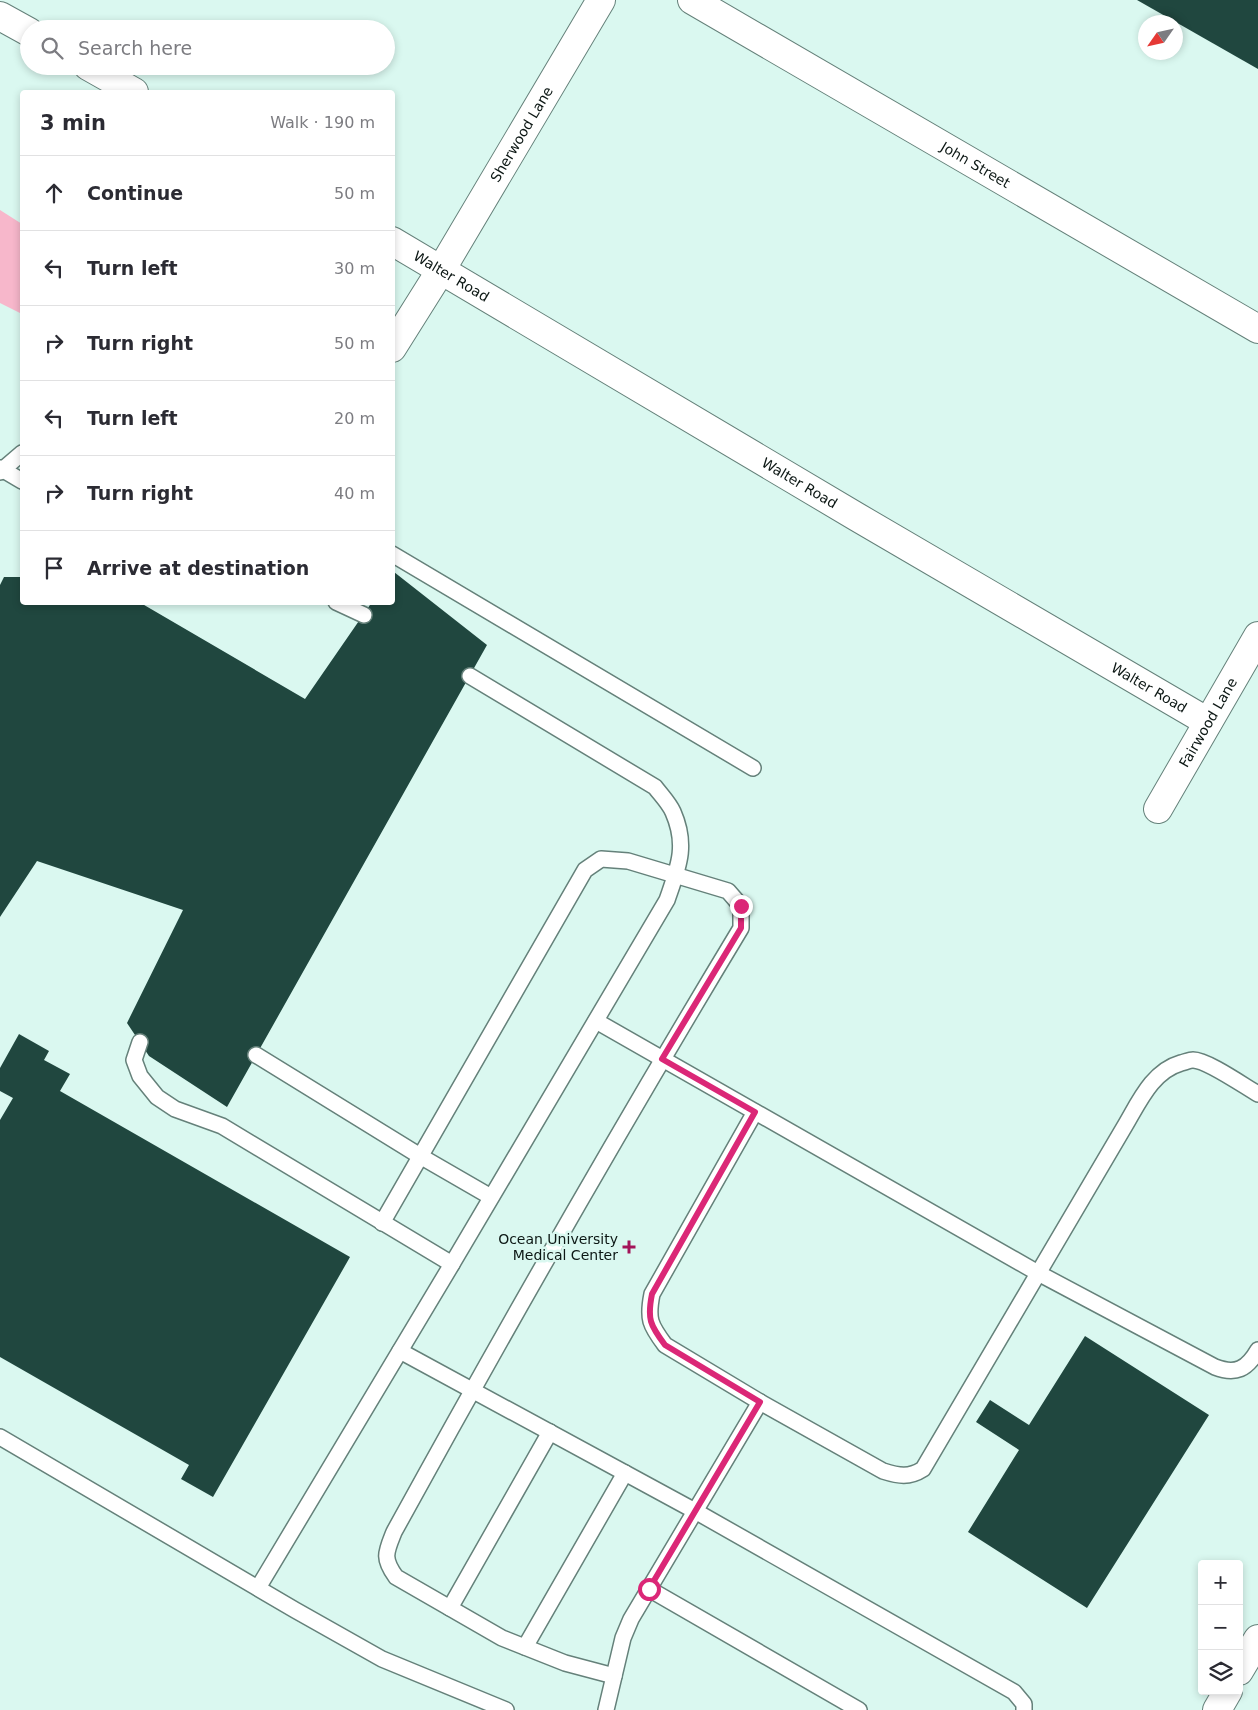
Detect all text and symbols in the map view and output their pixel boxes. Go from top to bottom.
north arrow [1138,15,1183,60]
search box [20,20,395,75]
icon: search [38,34,66,62]
text: Search here [78,37,192,59]
street label: Sherwood Lane [487,84,556,185]
text: 3 min [40,111,106,135]
text: Walk · 190 m [270,113,375,132]
street label: John Street [937,138,1014,191]
icon: ahead [40,179,68,207]
text: Continue [87,182,183,204]
text: 50 m [334,184,375,203]
street label: Walter Road [411,248,492,305]
icon: left [40,254,68,282]
text: Turn left [87,257,178,279]
text: 30 m [334,259,375,278]
icon: right [40,329,68,357]
text: Turn right [87,332,193,354]
text: 50 m [334,334,375,353]
icon: left [40,404,68,432]
text: Turn left [87,407,178,429]
text: 20 m [334,409,375,428]
street label: Walter Road [759,454,840,511]
icon: right [40,479,68,507]
text: Turn right [87,482,193,504]
text: 40 m [334,484,375,503]
icon: arrive [40,554,68,582]
text: Arrive at destination [87,557,309,579]
street label: Walter Road [1108,659,1190,716]
street label: Fairwood Lane [1176,675,1240,770]
route end [730,895,753,918]
place label: Ocean University Medical Center [498,1231,618,1263]
marker: Ocean University Medical Center [622,1240,636,1254]
map controls [1198,1560,1243,1695]
button: + [1198,1560,1243,1605]
route start [638,1578,661,1601]
button: − [1198,1605,1243,1650]
button: layers [1198,1650,1243,1695]

